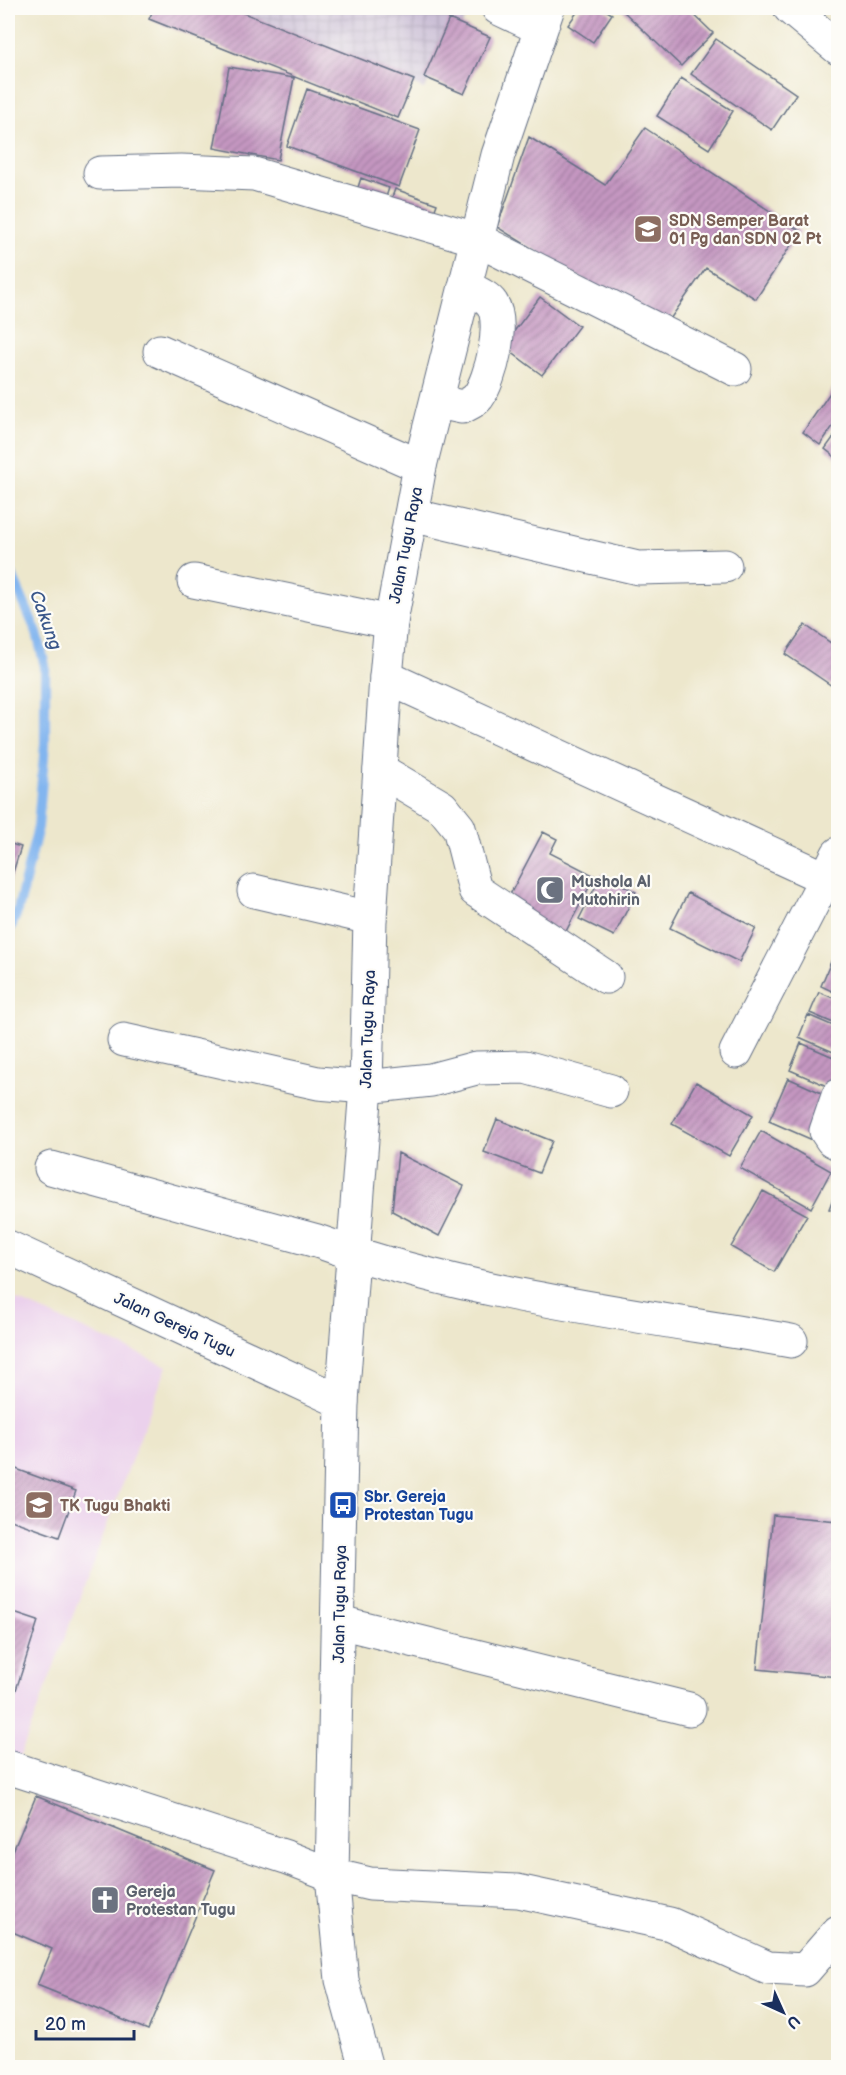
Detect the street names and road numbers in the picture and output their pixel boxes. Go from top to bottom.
street label: Jalan Tugu Raya [386,485,427,605]
street label: Jalan Tugu Raya [357,969,380,1089]
street label: Jalan Gereja Tugu [111,1289,238,1362]
street label: Jalan Tugu Raya [330,1545,351,1663]

